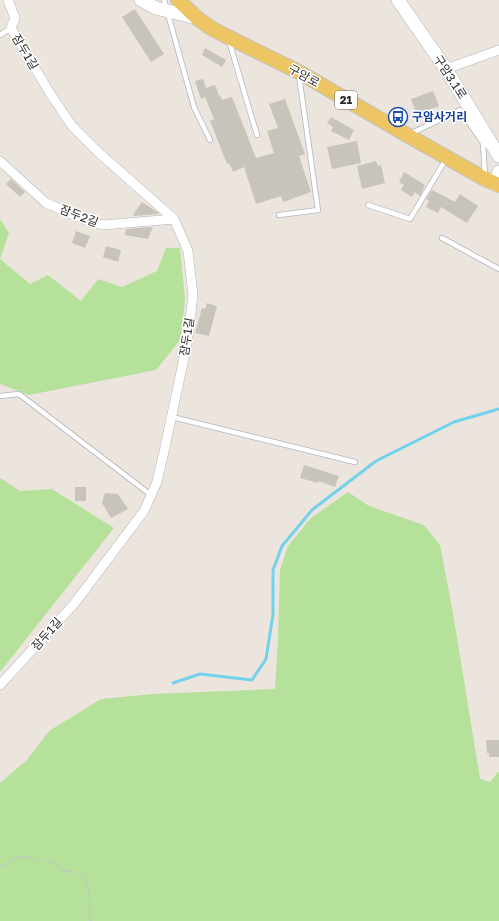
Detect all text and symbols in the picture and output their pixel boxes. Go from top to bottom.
street label: 잠두1길 [9,31,42,72]
street label: 구암3.1로 [431,52,470,102]
street label: 구암로 [286,61,322,90]
road number: 21 [335,91,357,109]
bus stop icon: 구암사거리 [387,106,409,128]
place label: 구암사거리 [412,109,467,124]
street label: 잠두2길 [58,201,101,230]
street label: 잠두1길 [176,317,197,357]
street label: 잠두1길 [28,614,65,653]

